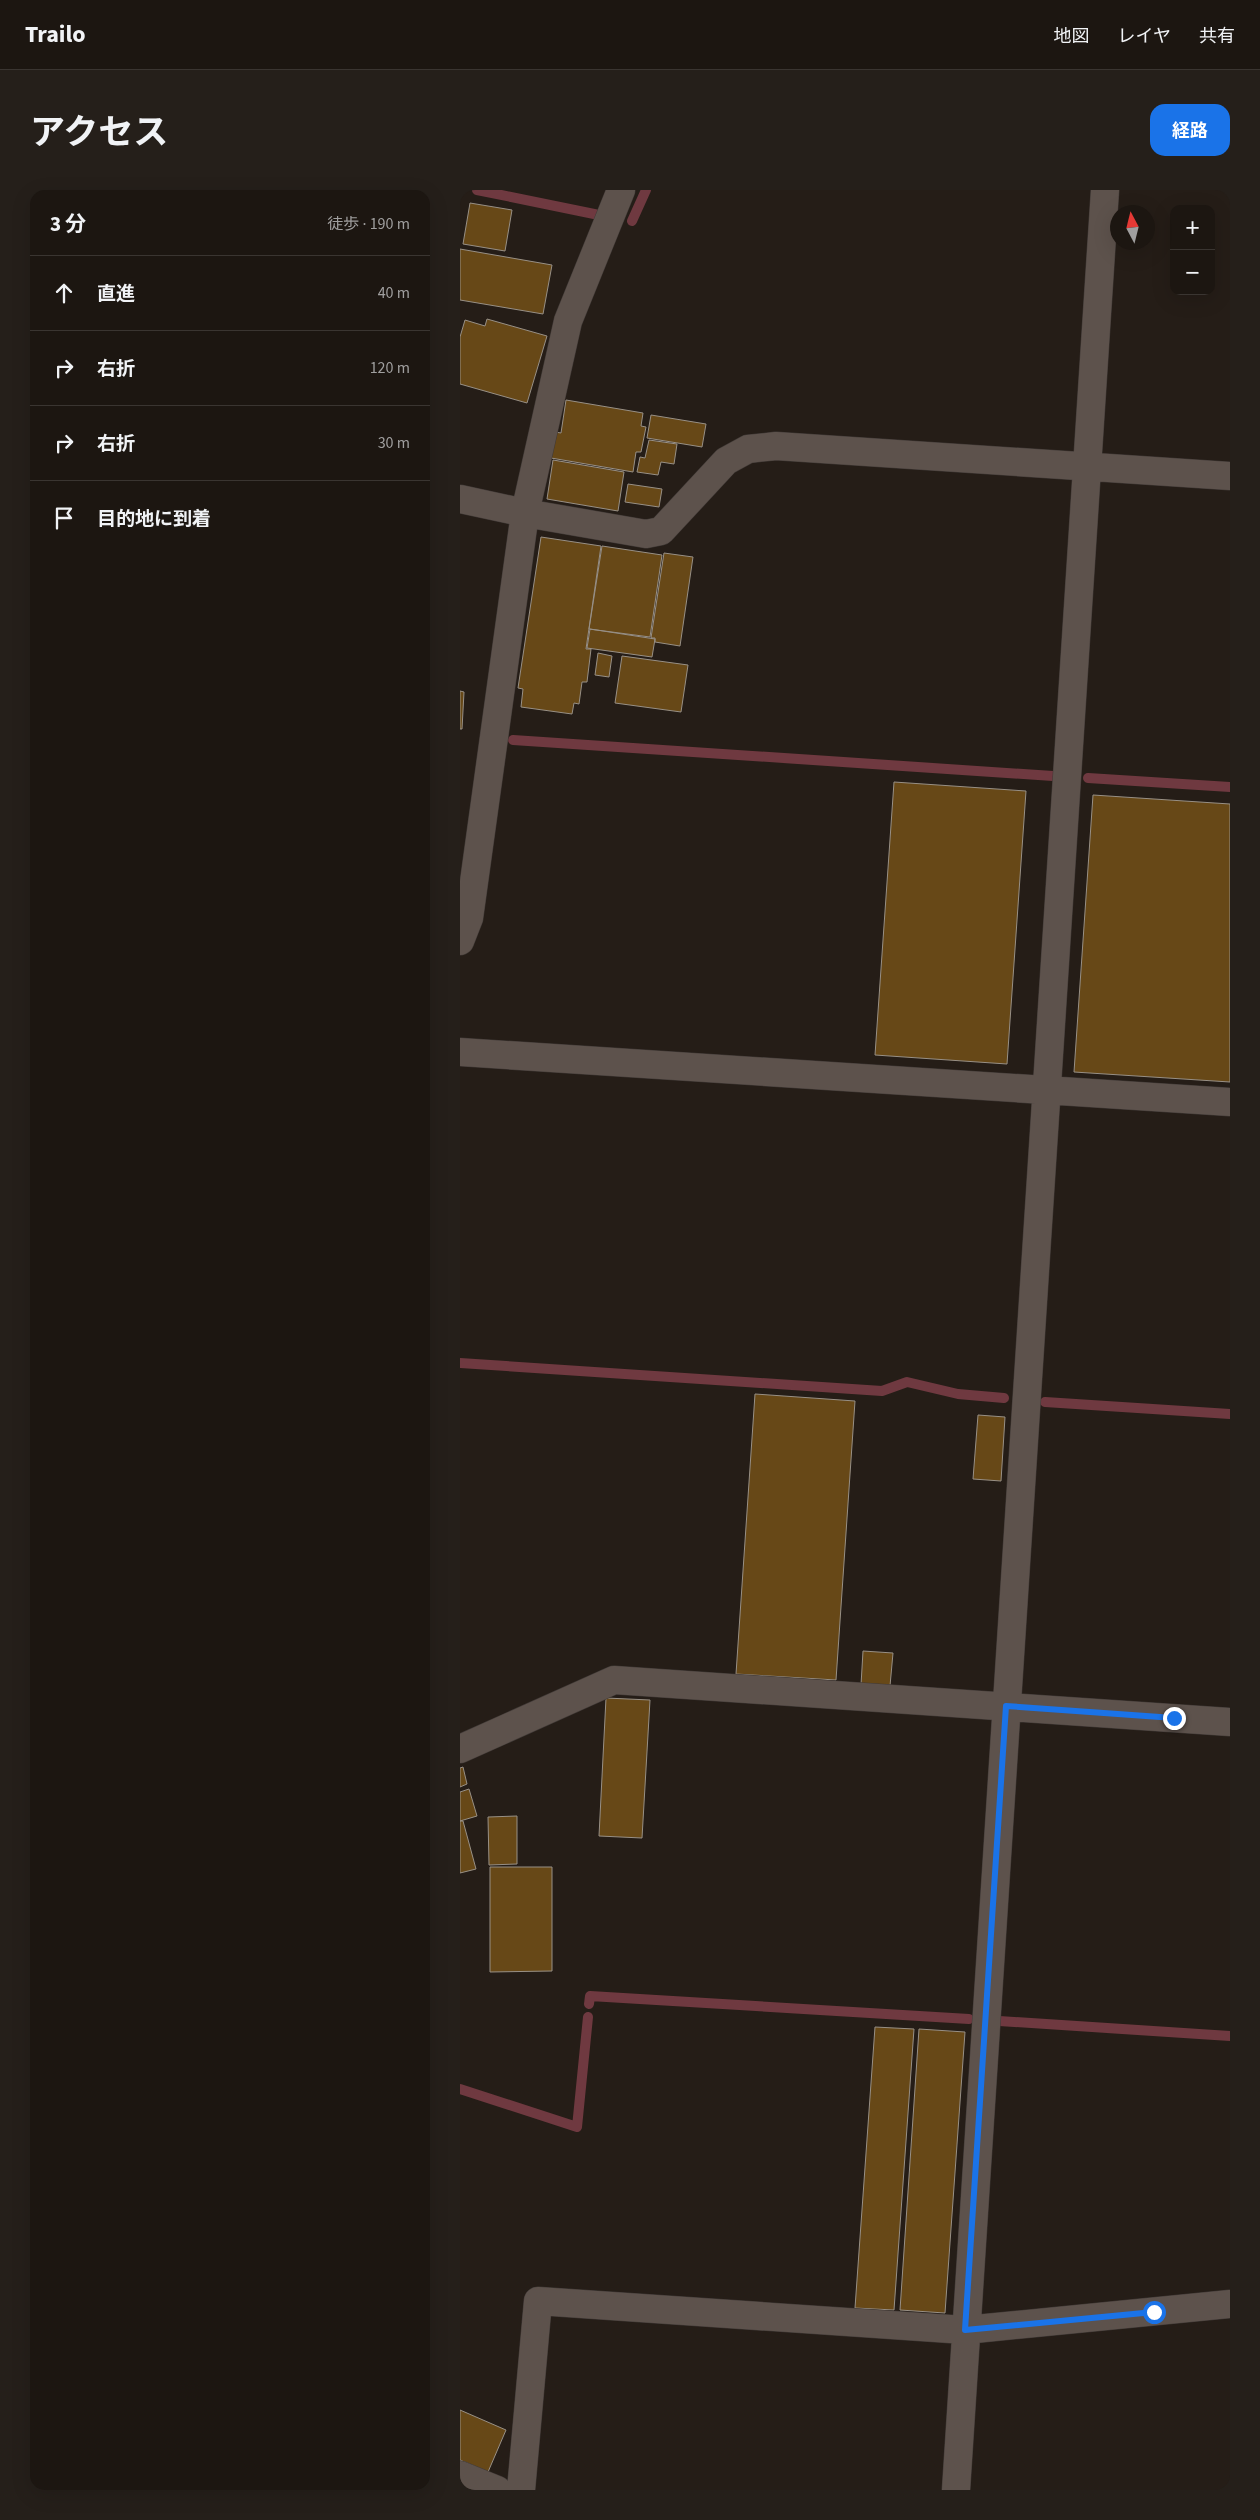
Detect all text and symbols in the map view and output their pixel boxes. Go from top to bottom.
text: Trailo [25,17,86,52]
text: 地図 [1054,24,1090,49]
text: レイヤ [1118,24,1171,49]
text: 共有 [1199,24,1235,49]
button: 経路 [1150,104,1230,156]
text: アクセス [30,108,168,158]
north arrow [1110,205,1155,250]
map controls [1170,205,1215,295]
button: + [1170,205,1215,250]
text: 3 分 [50,209,86,239]
text: 徒歩 · 190 m [327,213,410,235]
button: − [1170,250,1215,295]
icon: ahead [50,279,78,307]
text: 直進 [97,281,135,308]
text: 40 m [378,282,410,304]
icon: right [50,354,78,382]
text: 右折 [97,356,135,383]
text: 120 m [370,357,410,379]
icon: right [50,429,78,457]
text: 右折 [97,431,135,458]
text: 30 m [378,432,410,454]
icon: arrive [50,504,78,532]
text: 目的地に到着 [97,506,211,533]
route end [1163,1707,1186,1730]
route start [1143,2301,1166,2324]

